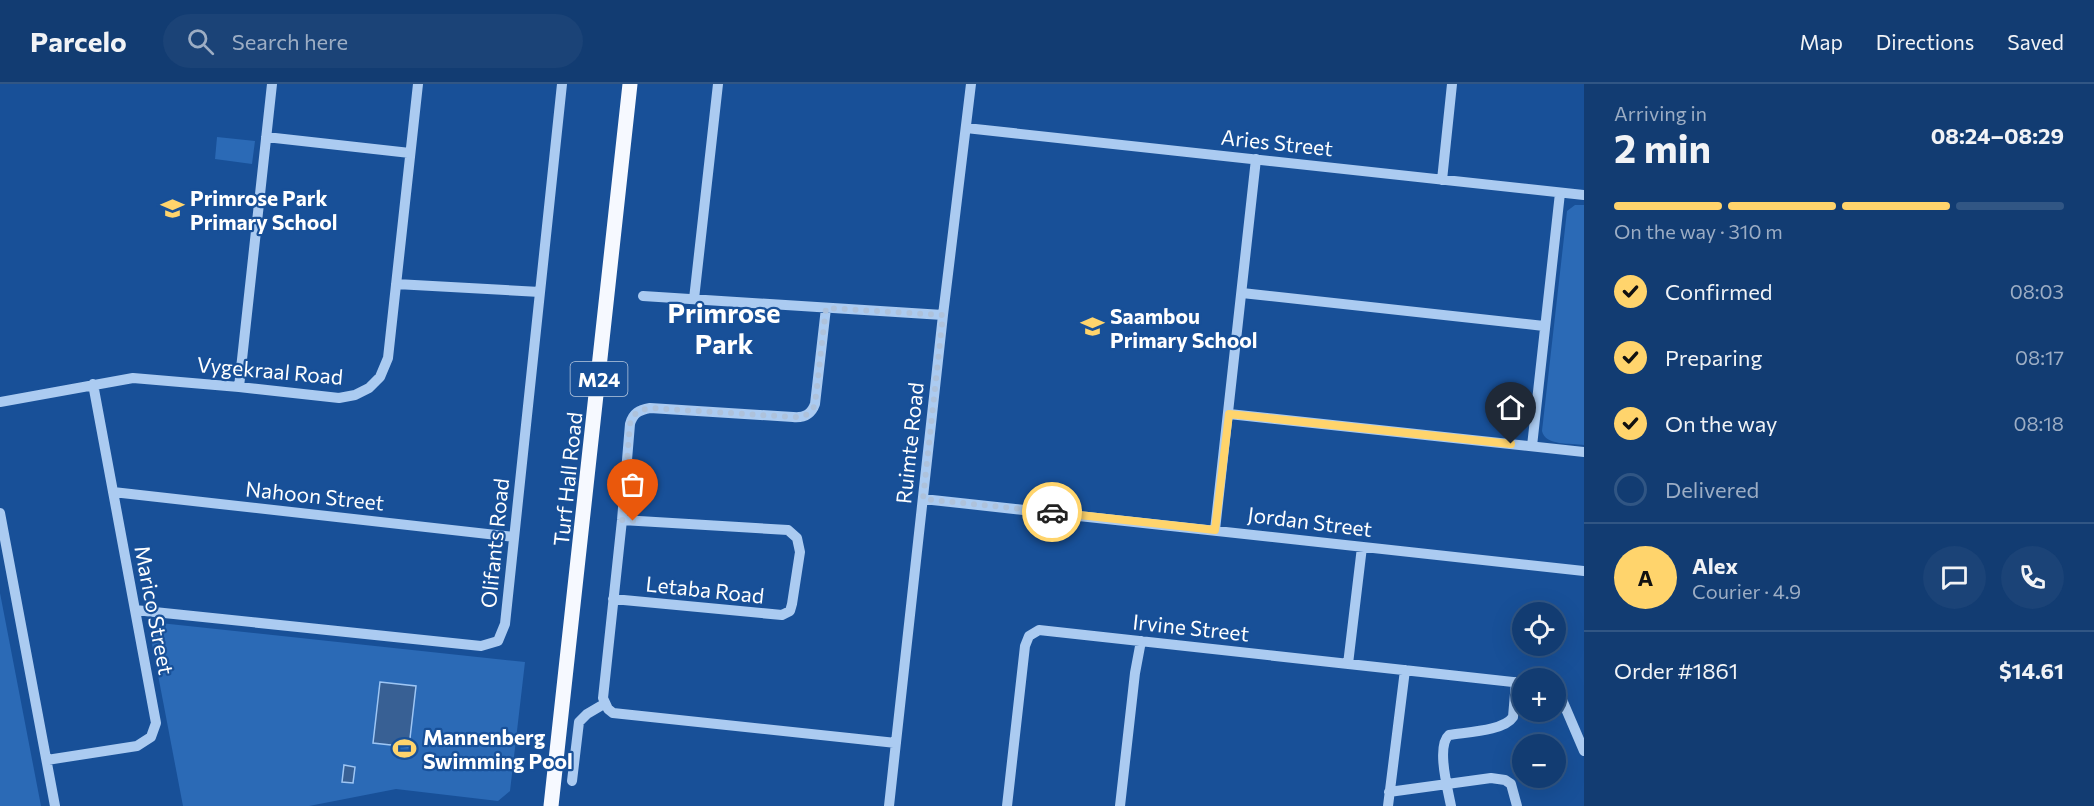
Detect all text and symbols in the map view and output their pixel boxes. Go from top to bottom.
search box [163,14,583,68]
text: Parcelo [30,24,127,58]
icon: search [184,25,217,58]
text: Search here [232,28,348,55]
text: Map [1800,29,1843,54]
text: Directions [1876,29,1974,54]
text: Saved [2007,29,2064,54]
text: Arriving in [1614,101,1707,125]
text: 08:24–08:29 [1931,122,2064,149]
text: 2 min [1614,123,1711,171]
street label: Aries Street [1220,124,1334,160]
place label: Primrose Park Primary School [190,185,337,234]
school or university icon: Primrose Park Primary School [159,196,185,222]
text: On the way · 310 m [1614,219,1783,243]
icon: check [1614,275,1647,308]
text: Confirmed [1665,278,1772,305]
text: 08:03 [2010,279,2064,303]
district label: Primrose Park [667,296,781,360]
place label: Saambou Primary School [1110,303,1257,352]
school or university icon: Saambou Primary School [1079,314,1105,340]
icon: check [1614,341,1647,374]
text: Preparing [1665,344,1762,371]
text: 08:17 [2015,345,2064,369]
street label: Vygekraal Road [196,351,344,389]
road number: M24 [570,362,628,396]
street label: Ruimte Road [890,381,928,505]
pin [1485,382,1536,444]
icon: home [1494,391,1527,424]
icon: check [1614,407,1647,440]
text: On the way [1665,410,1777,437]
street label: Turf Hall Road [548,411,586,547]
text: 08:18 [2013,411,2064,435]
pin [607,459,658,521]
icon: bag [616,468,649,501]
street label: Nahoon Street [244,475,386,515]
text: Delivered [1665,476,1759,503]
street label: Olifants Road [475,477,513,609]
courier [1022,482,1082,542]
icon: car [1036,496,1069,529]
street label: Jordan Street [1246,501,1374,541]
street label: Marico Street [130,543,180,677]
button: chat [1923,546,1986,609]
button: phone [2001,546,2064,609]
text: Alex [1692,552,1738,579]
text: A [1638,564,1653,591]
street label: Letaba Road [645,570,765,608]
text: Courier · 4.9 [1692,579,1801,603]
map controls [1512,602,1566,788]
button: locate [1512,602,1566,656]
street label: Irvine Street [1132,608,1250,646]
text: Order #1861 [1614,657,1738,684]
text: $14.61 [1999,657,2064,684]
button: + [1512,668,1566,722]
place label: Mannenberg Swimming Pool [423,724,573,773]
button: − [1512,734,1566,788]
sports icon: Mannenberg Swimming Pool [392,735,418,761]

